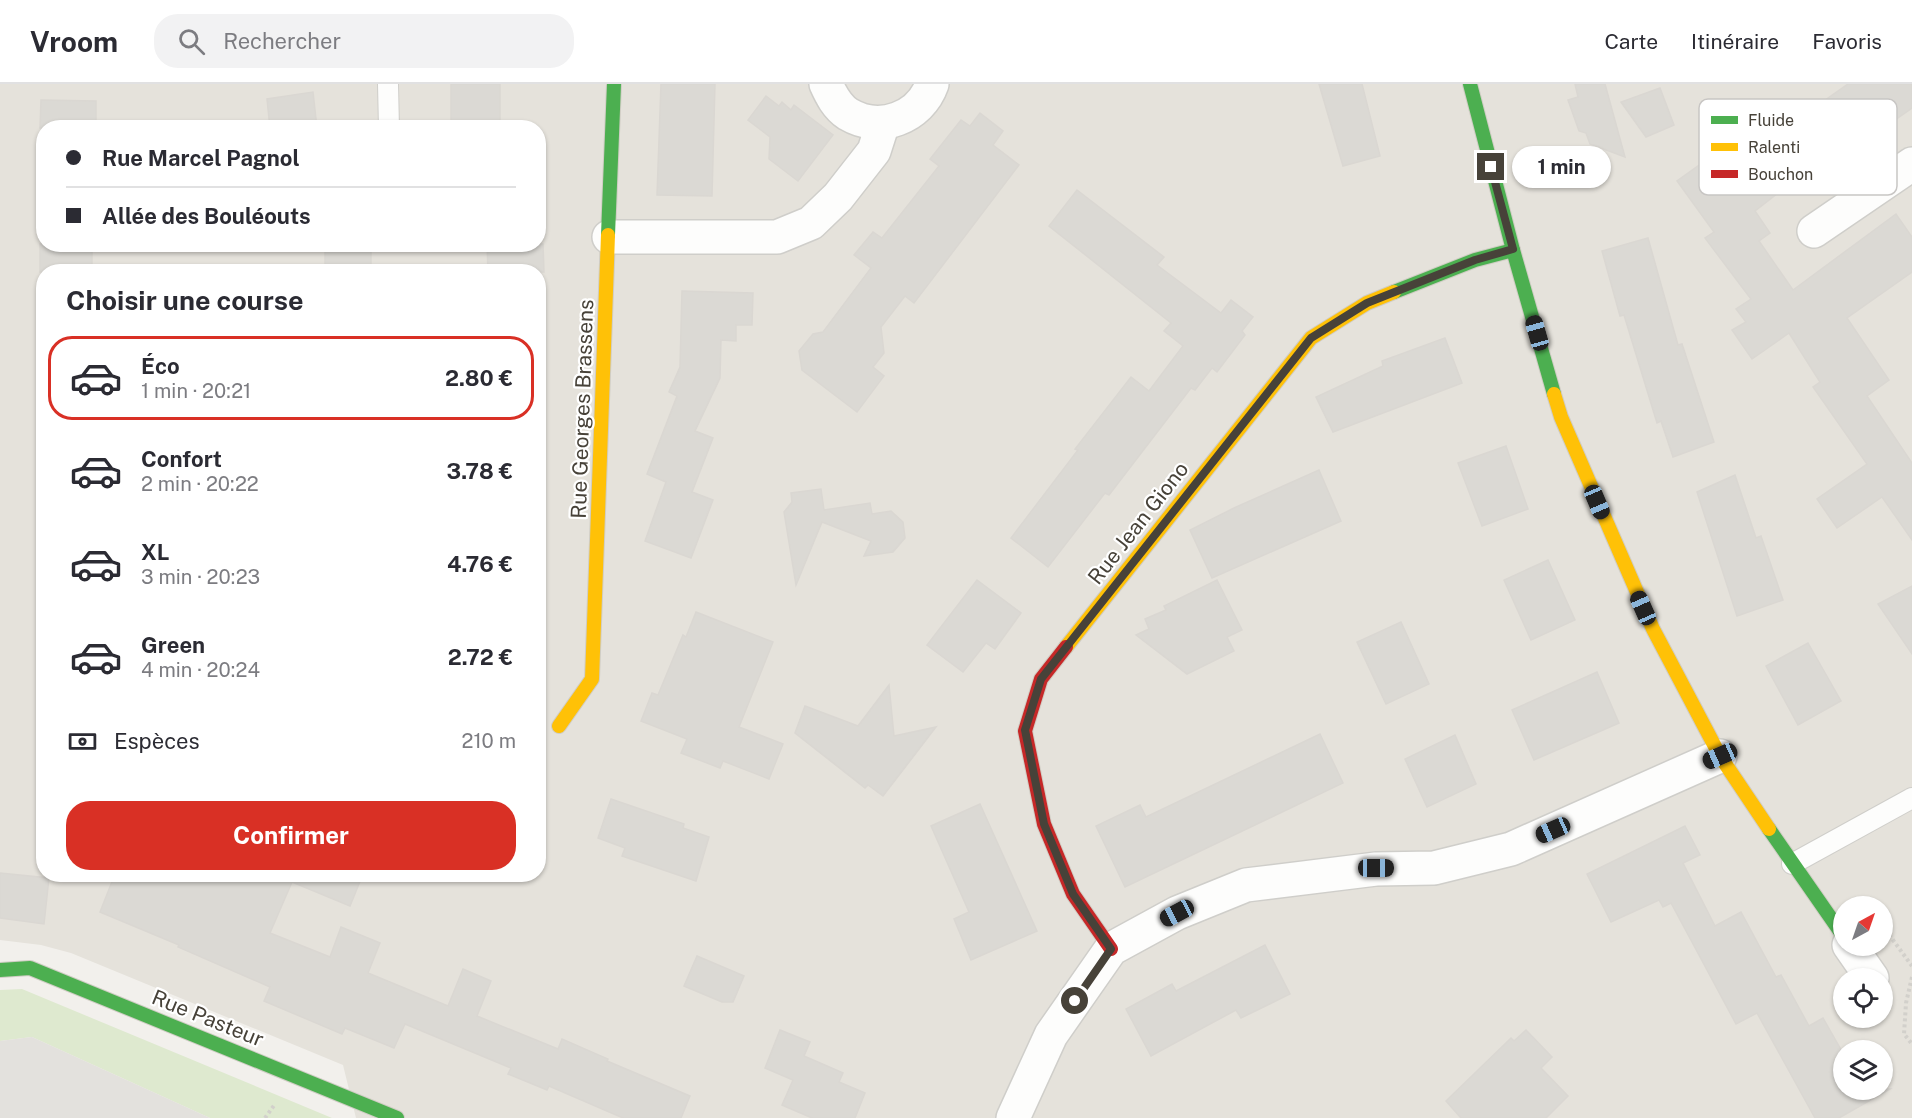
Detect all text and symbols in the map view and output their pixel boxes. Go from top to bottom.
search box [154,14,574,68]
text: Vroom [30,25,118,58]
icon: search [175,25,208,58]
text: Rechercher [223,28,341,54]
text: Carte [1604,29,1658,54]
text: Itinéraire [1691,29,1779,54]
text: Favoris [1812,29,1882,54]
legend [1699,99,1897,195]
text: Fluide [1748,111,1794,130]
text: Ralenti [1748,138,1800,157]
text: Rue Marcel Pagnol [102,145,300,171]
callout: 1 min [1512,146,1611,188]
route end [1477,153,1504,180]
text: 1 min [1537,155,1586,179]
text: Bouchon [1748,165,1813,184]
text: Allée des Bouléouts [102,203,311,229]
text: Choisir une course [66,284,304,316]
street label: Rue Georges Brassens [566,299,598,519]
car [1523,313,1551,353]
icon: car [69,351,123,405]
text: Éco [141,353,180,379]
text: 2.80 € [445,365,513,391]
text: 1 min · 20:21 [141,379,251,403]
icon: car [69,444,123,498]
text: Confort [141,446,222,472]
street label: Rue Jean Giono [1082,457,1194,589]
text: 3.78 € [447,458,513,484]
text: 2 min · 20:22 [141,472,259,496]
car [1582,482,1612,522]
icon: car [69,537,123,591]
text: XL [141,539,169,565]
text: 4.76 € [447,551,513,577]
text: 3 min · 20:23 [141,565,260,589]
car [1627,588,1659,628]
icon: car [69,630,123,684]
text: Green [141,632,205,658]
text: 2.72 € [448,644,513,670]
text: 4 min · 20:24 [141,658,260,682]
icon: cash [66,725,99,758]
text: Espèces [114,728,200,754]
text: 210 m [462,729,516,753]
car [1700,740,1740,772]
button: Confirmer [66,801,516,870]
car [1533,814,1573,846]
car [1358,859,1394,877]
north arrow [1833,896,1893,956]
map controls [1833,896,1893,1100]
car [1157,897,1197,929]
button: locate [1833,968,1893,1028]
street label: Rue Pasteur [148,984,268,1052]
route start [1061,987,1088,1014]
button: layers [1833,1040,1893,1100]

